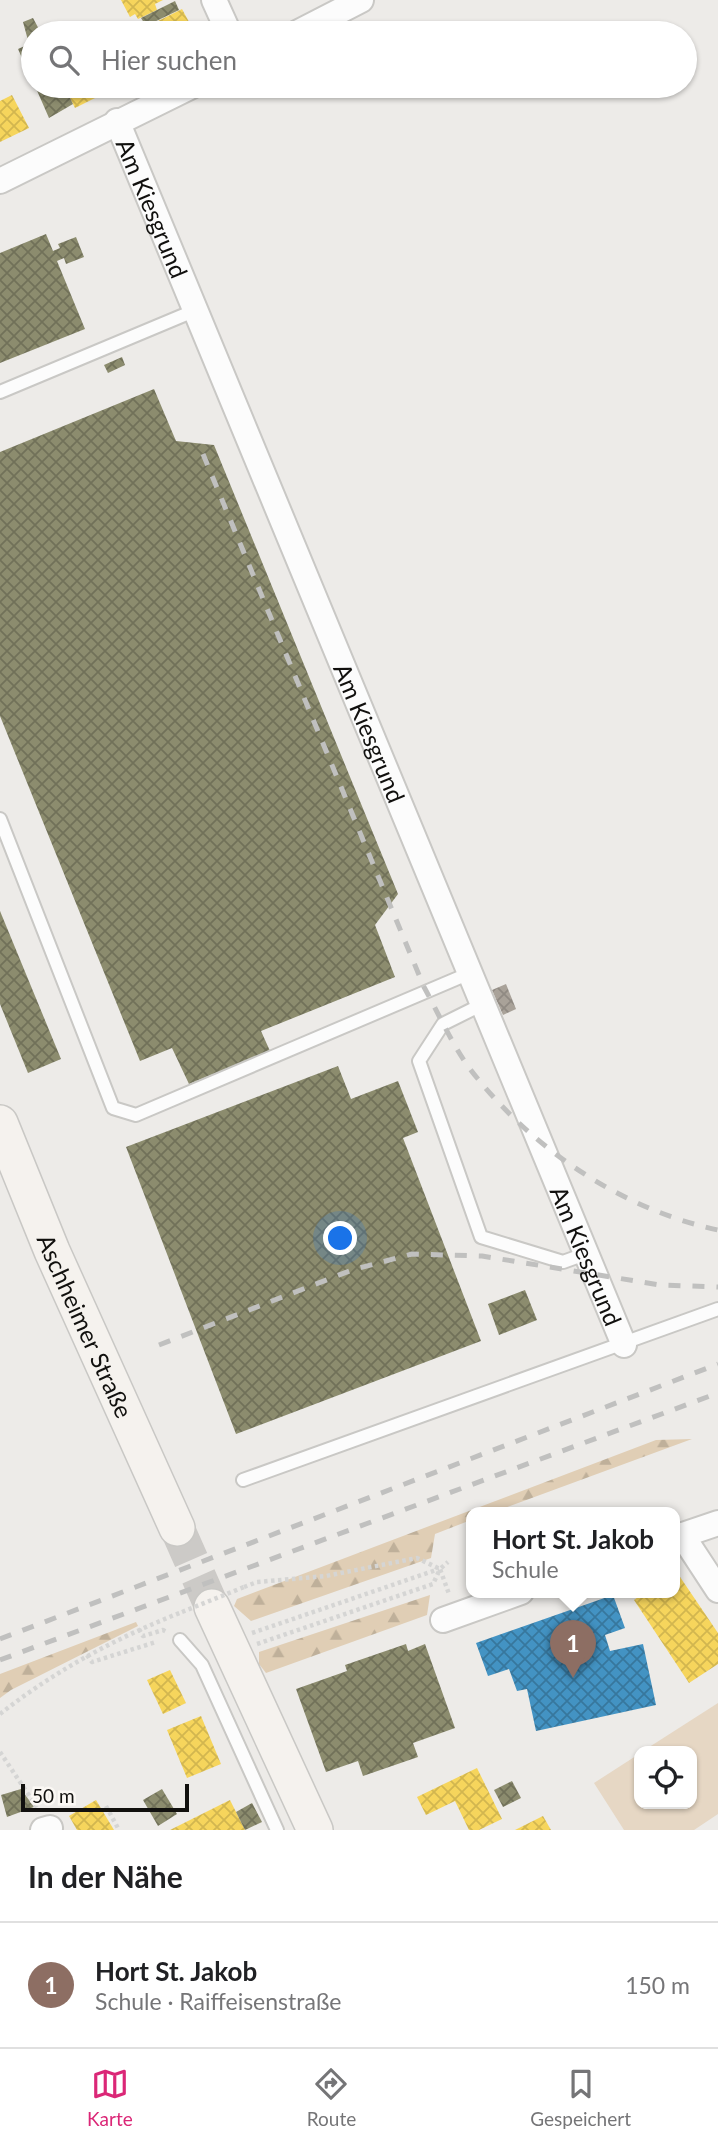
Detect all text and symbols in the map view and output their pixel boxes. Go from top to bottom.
search box [21,21,697,98]
icon: search [45,41,83,79]
text: Hier suchen [101,44,237,76]
street label: Am Kiesgrund [111,134,195,282]
street label: Am Kiesgrund [329,659,412,807]
street label: Am Kiesgrund [545,1181,629,1330]
your location [323,1221,357,1255]
street label: Aschheimer Straße [32,1229,140,1422]
popup [466,1507,680,1598]
text: Hort St. Jakob [492,1523,654,1555]
text: Schule [492,1555,559,1583]
pin: 1 [550,1620,596,1678]
map controls [634,1746,697,1809]
button: locate [634,1746,697,1809]
scale bar [21,1781,189,1813]
text: 50 m [32,1784,75,1807]
text: In der Nähe [28,1858,183,1894]
text: Hort St. Jakob [95,1955,257,1987]
text: 1 [44,1971,58,1999]
text: 150 m [625,1971,690,1999]
text: Schule · Raiffeisenstraße [95,1987,341,2015]
tab: Karte [87,2065,133,2130]
tab: Route [307,2065,356,2130]
tab: Gespeichert [530,2065,631,2130]

